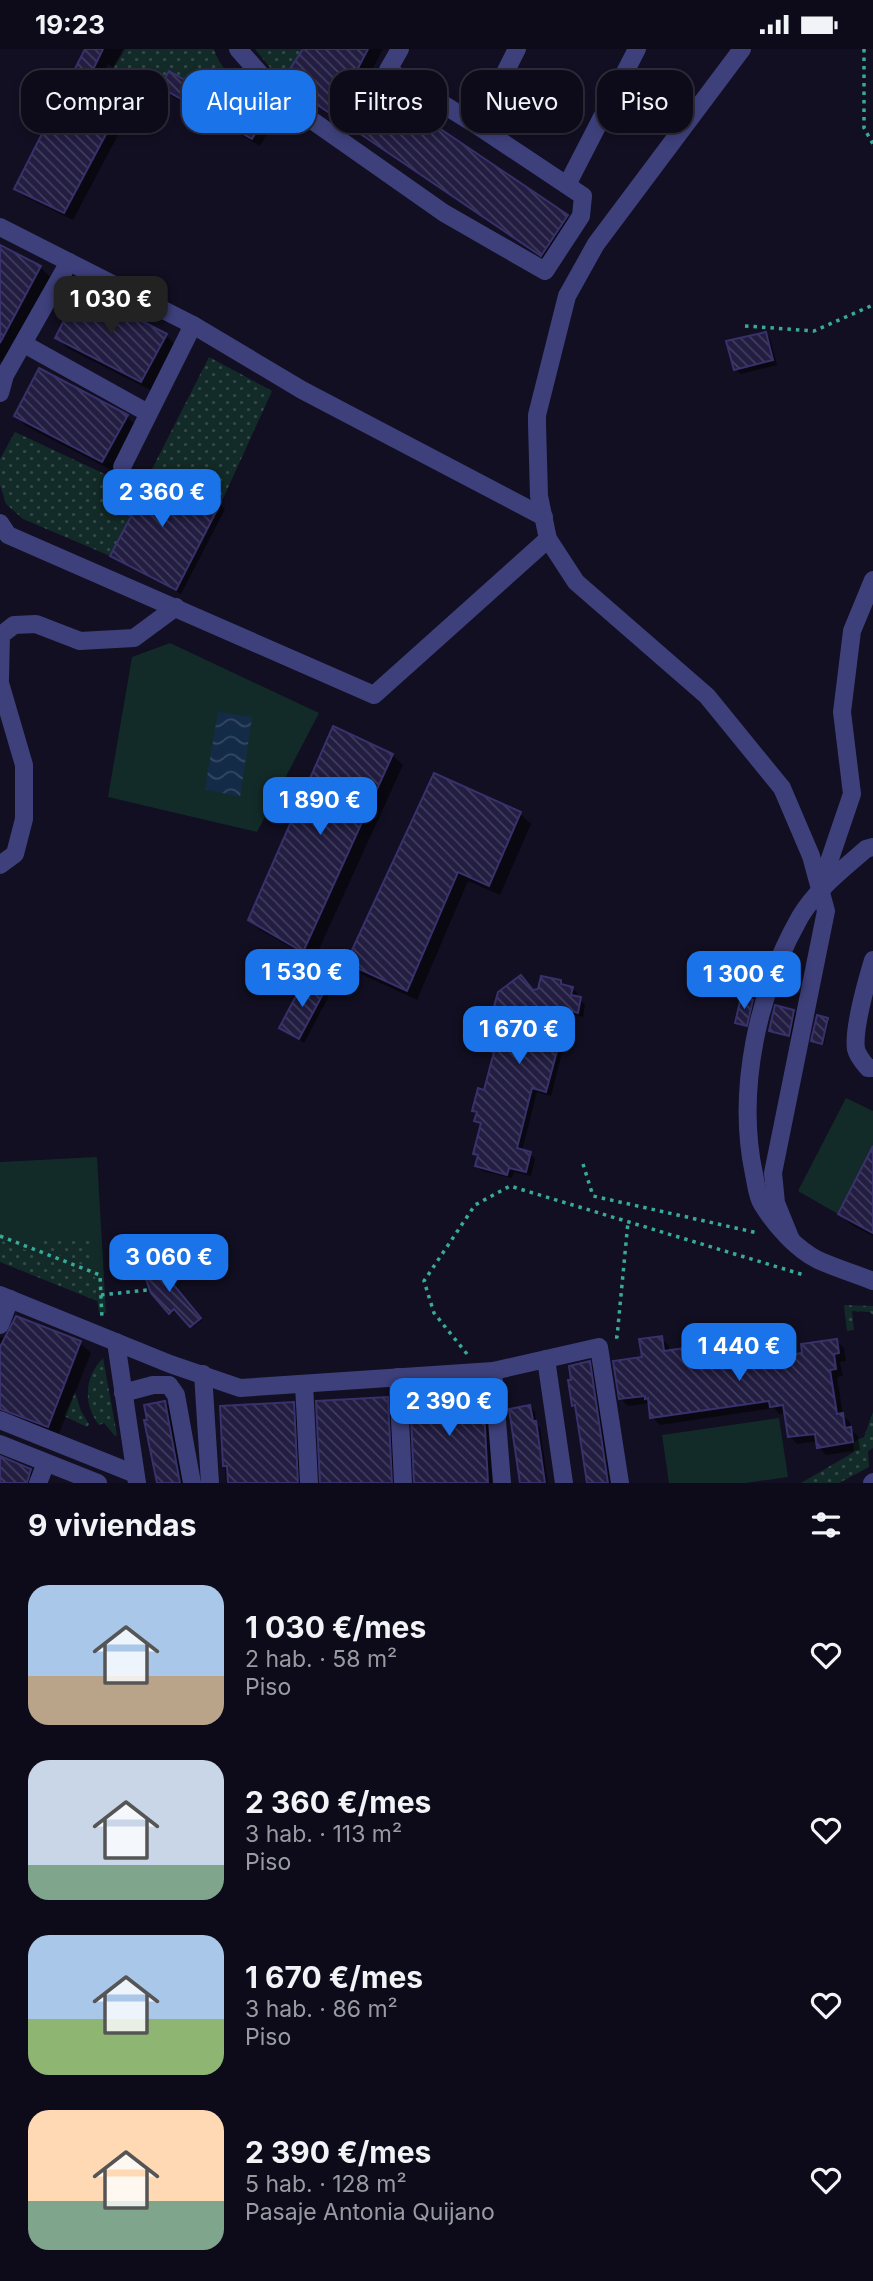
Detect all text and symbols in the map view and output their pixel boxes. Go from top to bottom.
text: 19:23 [35,9,105,40]
chip: Comprar [21,70,168,133]
chip: Alquilar [182,70,316,133]
chip: Filtros [330,70,447,133]
chip: Nuevo [461,70,583,133]
chip: Piso [597,70,693,133]
pin: 1 030 € [46,277,176,336]
text: 1 030 € [70,285,152,313]
pin: 2 360 € [97,469,227,529]
text: 2 360 € [119,478,205,506]
pin: 1 890 € [255,777,385,837]
text: 1 890 € [279,786,361,814]
pin: 1 530 € [237,949,367,1009]
pin: 1 300 € [679,951,809,1011]
text: 1 530 € [261,958,343,986]
text: 1 300 € [703,960,785,988]
pin: 1 670 € [454,1007,584,1066]
text: 1 670 € [479,1015,559,1043]
pin: 3 060 € [104,1235,234,1294]
text: 3 060 € [125,1243,213,1271]
pin: 1 440 € [674,1323,804,1383]
text: 1 440 € [697,1332,781,1360]
pin: 2 390 € [384,1379,514,1438]
text: 2 390 € [406,1387,492,1415]
icon: filters [807,1506,845,1544]
text: 9 viviendas [28,1507,197,1543]
text: 1 030 €/mes [245,1609,426,1645]
icon: home [84,1613,168,1697]
icon: heart [807,1636,845,1674]
text: 2 hab. · 58 m² [245,1645,397,1673]
text: Piso [245,1673,291,1701]
text: 2 360 €/mes [245,1784,431,1820]
icon: home [84,1788,168,1872]
icon: heart [807,1811,845,1849]
text: 3 hab. · 113 m² [245,1820,402,1848]
text: Piso [245,1848,291,1876]
text: 1 670 €/mes [245,1959,423,1995]
icon: home [84,1963,168,2047]
icon: heart [807,1986,845,2024]
text: 3 hab. · 86 m² [245,1995,398,2023]
text: Piso [245,2023,291,2051]
text: 2 390 €/mes [245,2134,431,2170]
icon: home [84,2138,168,2222]
icon: heart [807,2161,845,2199]
text: 5 hab. · 128 m² [245,2170,407,2198]
text: Pasaje Antonia Quijano [245,2198,495,2226]

